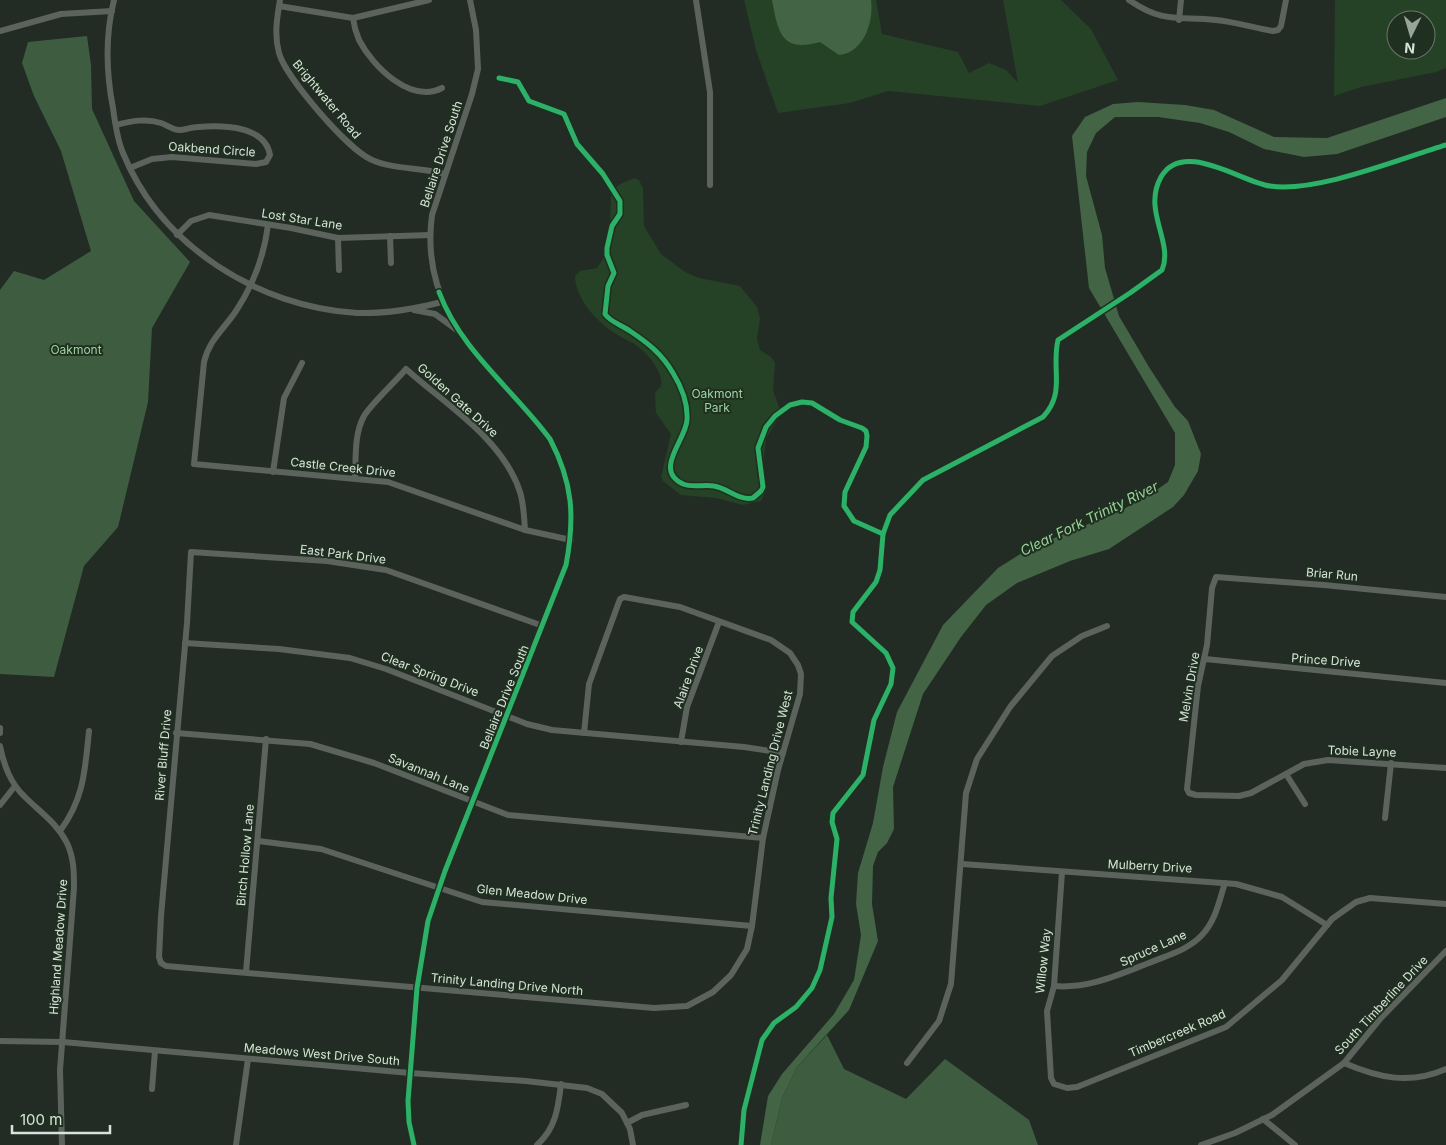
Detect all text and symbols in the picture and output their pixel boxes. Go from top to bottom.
north arrow [1386,10,1436,60]
text: N [1404,40,1416,57]
street label: Brightwater Road [290,57,364,141]
street label: Bellaire Drive South [417,99,465,209]
street label: Oakbend Circle [168,138,256,160]
street label: Lost Star Lane [261,205,343,233]
park label: Oakmont [50,342,102,357]
street label: Golden Gate Drive [415,360,501,440]
park label: Oakmont Park [691,386,743,415]
street label: Castle Creek Drive [290,454,396,480]
water label: Clear Fork Trinity River [1017,477,1161,559]
street label: East Park Drive [299,541,387,567]
street label: Briar Run [1305,564,1359,584]
street label: Bellaire Drive South [476,643,532,751]
street label: Alaire Drive [670,644,706,710]
street label: Clear Spring Drive [379,648,481,700]
street label: Prince Drive [1291,650,1361,670]
street label: Melvin Drive [1175,651,1203,723]
street label: Trinity Landing Drive West [745,689,795,837]
street label: River Bluff Drive [152,709,174,801]
street label: Tobie Layne [1327,742,1397,760]
street label: Savannah Lane [386,750,472,796]
street label: Birch Hollow Lane [233,803,257,907]
street label: Mulberry Drive [1107,856,1193,876]
street label: Highland Meadow Drive [46,879,70,1015]
street label: Glen Meadow Drive [476,881,588,907]
street label: Spruce Lane [1117,927,1189,969]
street label: Willow Way [1032,928,1054,994]
street label: South Timberline Drive [1331,952,1431,1058]
street label: Trinity Landing Drive North [430,970,584,998]
street label: Timbercreek Road [1126,1006,1228,1060]
street label: Meadows West Drive South [243,1040,401,1068]
scale bar [12,1102,110,1134]
text: 100 m [20,1110,62,1129]

